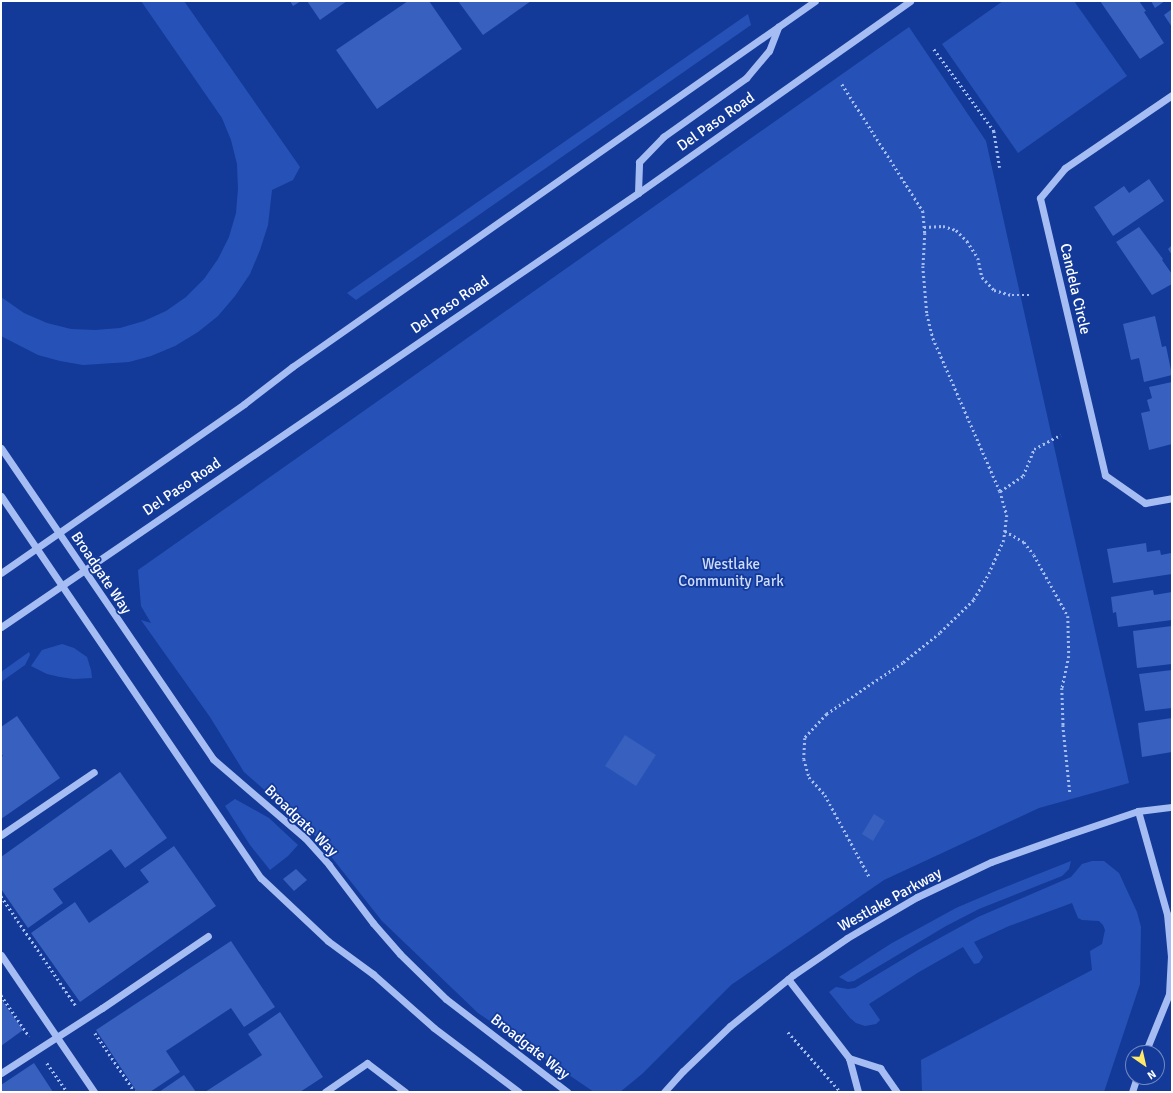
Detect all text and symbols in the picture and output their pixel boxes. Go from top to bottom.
street label: Del Paso Road [674,89,758,155]
street label: Candela Circle [1056,242,1094,336]
street label: Del Paso Road [407,272,493,338]
street label: Del Paso Road [139,454,225,520]
street label: Broadgate Way [67,528,135,618]
park label: Westlake Community Park [678,555,784,590]
street label: Broadgate Way [260,781,342,861]
street label: Westlake Parkway [835,864,945,936]
street label: Broadgate Way [487,1011,573,1083]
north arrow [1125,1045,1165,1085]
text: N [1145,1067,1158,1082]

